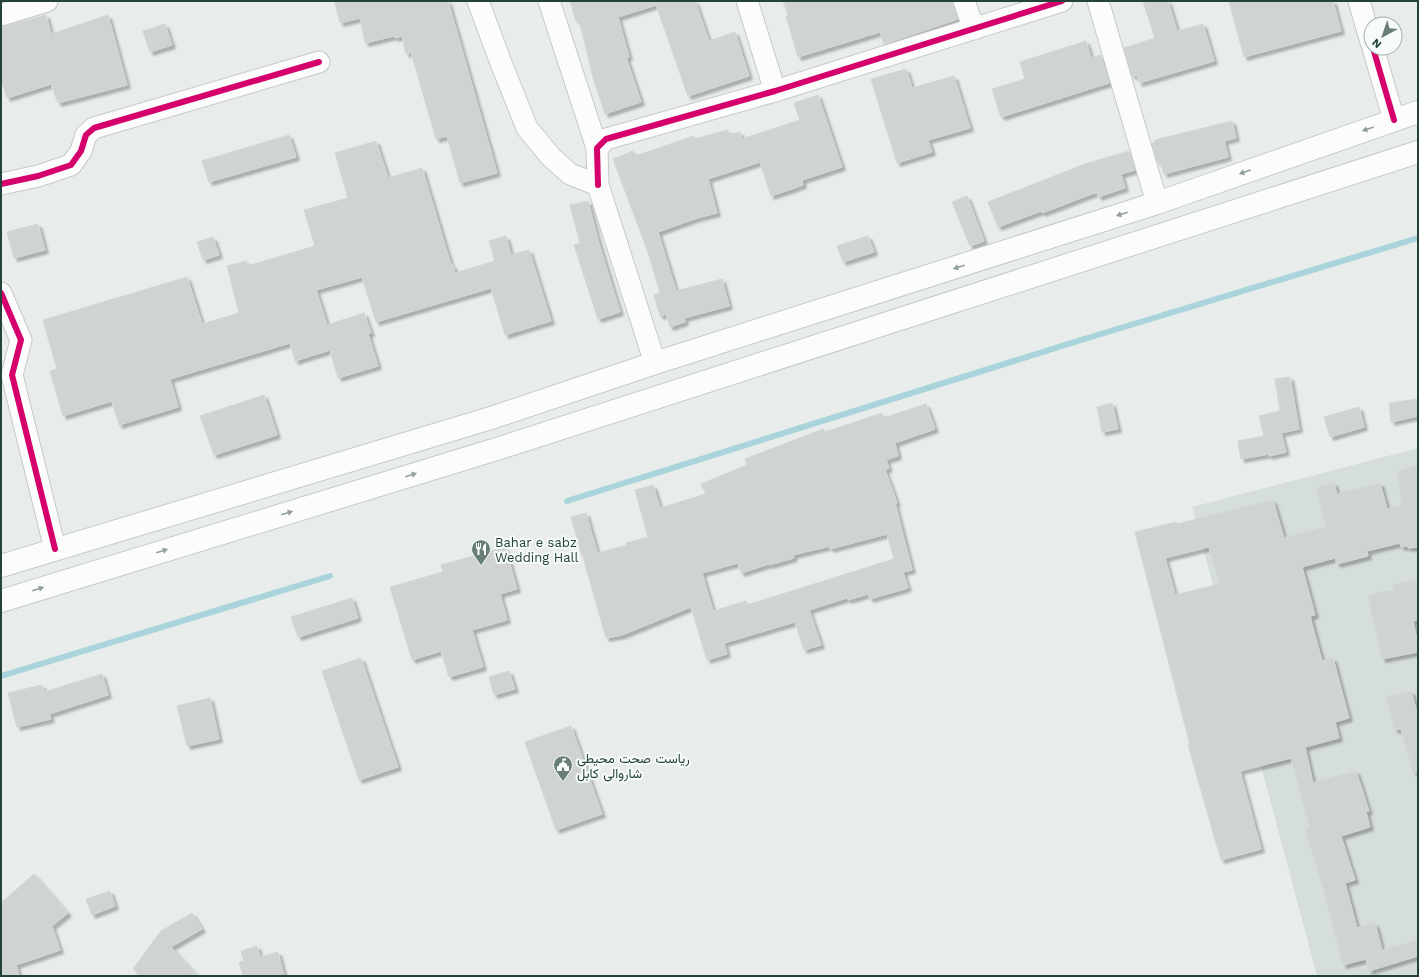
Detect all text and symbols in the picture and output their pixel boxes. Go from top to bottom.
north arrow [1363,16,1403,56]
text: N [1370,36,1384,51]
one-way arrow [1361,126,1373,132]
one-way arrow [1239,169,1251,175]
one-way arrow [1116,211,1128,217]
one-way arrow [952,264,964,270]
one-way arrow [405,472,417,478]
one-way arrow [281,510,293,516]
place label: Bahar e sabz Wedding Hall [495,535,579,565]
restaurant icon: Bahar e sabz Wedding Hall [470,538,492,566]
one-way arrow [157,548,169,554]
one-way arrow [32,586,44,592]
place label: ریاست صحت محیطی شاروالی کابل [577,751,690,782]
public building icon: ریاست صحت محیطی شاروالی کابل [552,754,574,782]

